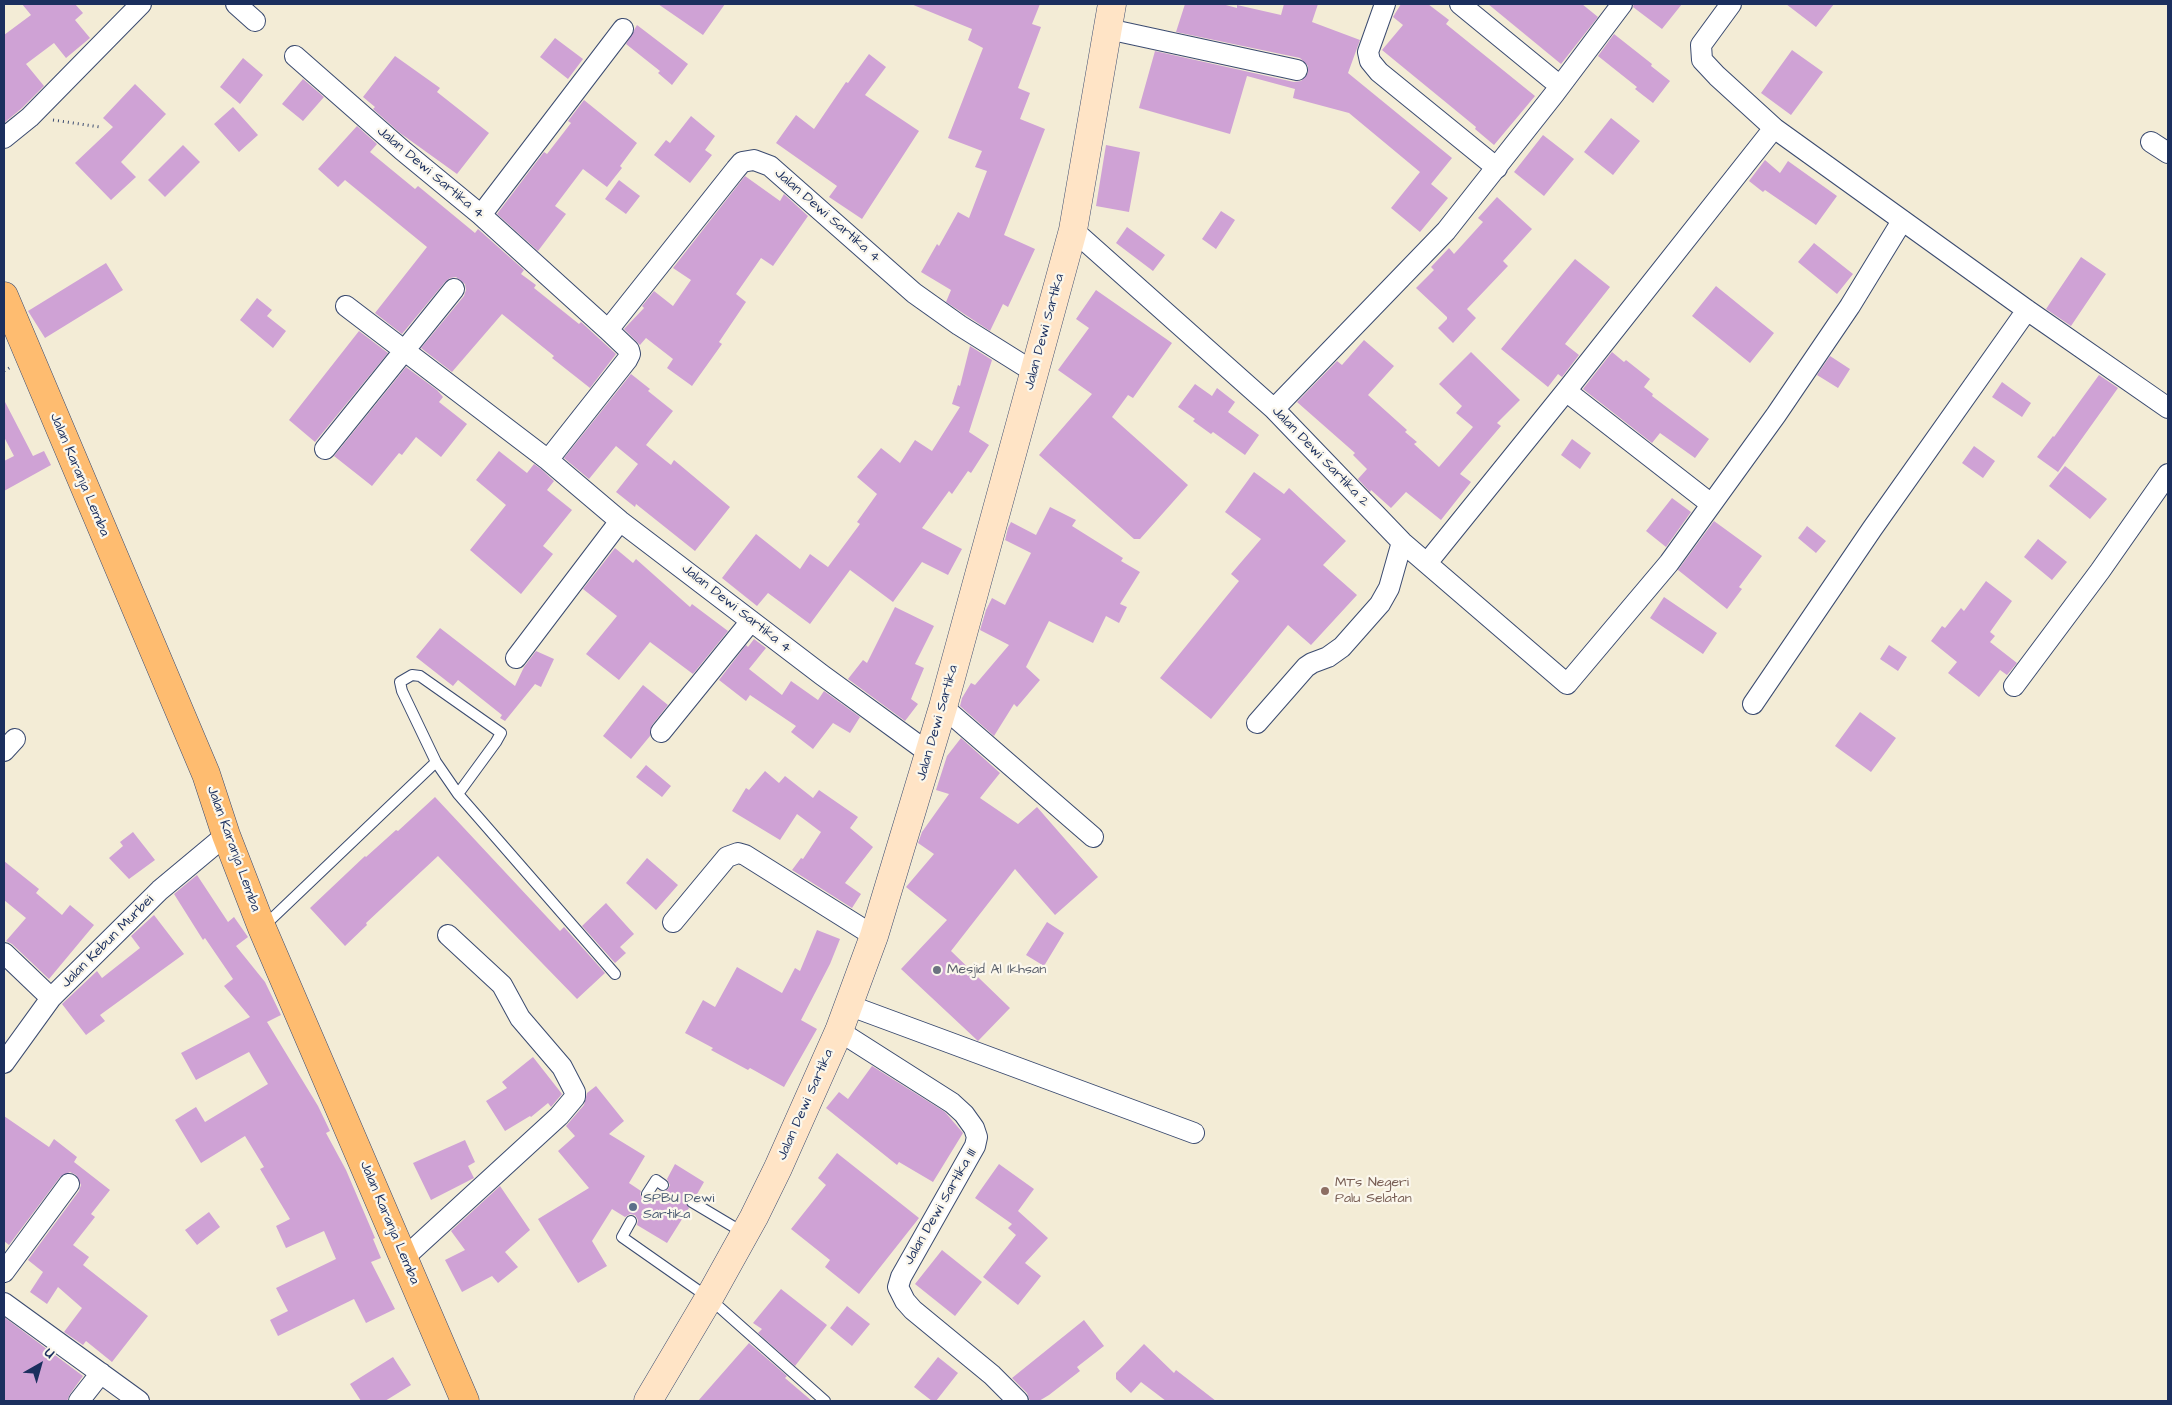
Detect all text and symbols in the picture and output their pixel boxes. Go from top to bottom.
street label: Jalan Dewi Sartika 4 [373,123,487,223]
street label: Jalan Dewi Sartika 4 [771,165,883,267]
street label: Jalan Dewi Sartika [1021,272,1069,392]
street label: Jalan Dewi Sartika 2 [1268,403,1372,511]
street label: Jalan Karanja Lemba [45,411,113,539]
street label: Jalan Dewi Sartika 4 [678,561,794,657]
street label: Jalan Dewi Sartika [913,663,963,783]
street label: Jalan Karanja Lemba [202,784,264,914]
street label: Jalan Kebun Murbei [58,892,158,992]
place label: Mesjid Al Ikhsan [947,962,1046,978]
marker: Mesjid Al Ikhsan [931,964,943,976]
street label: Jalan Dewi Sartika [774,1047,838,1163]
street label: Jalan Dewi Sartika III [901,1146,981,1268]
street label: Jalan Karanja Lemba [355,1159,423,1287]
place label: MTs Negeri Palu Selatan [1335,1175,1412,1208]
marker: MTs Negeri Palu Selatan [1319,1185,1331,1197]
place label: SPBU Dewi Sartika [643,1191,714,1224]
marker: SPBU Dewi Sartika [627,1201,639,1213]
north arrow [15,1340,65,1390]
text: U [40,1343,58,1363]

